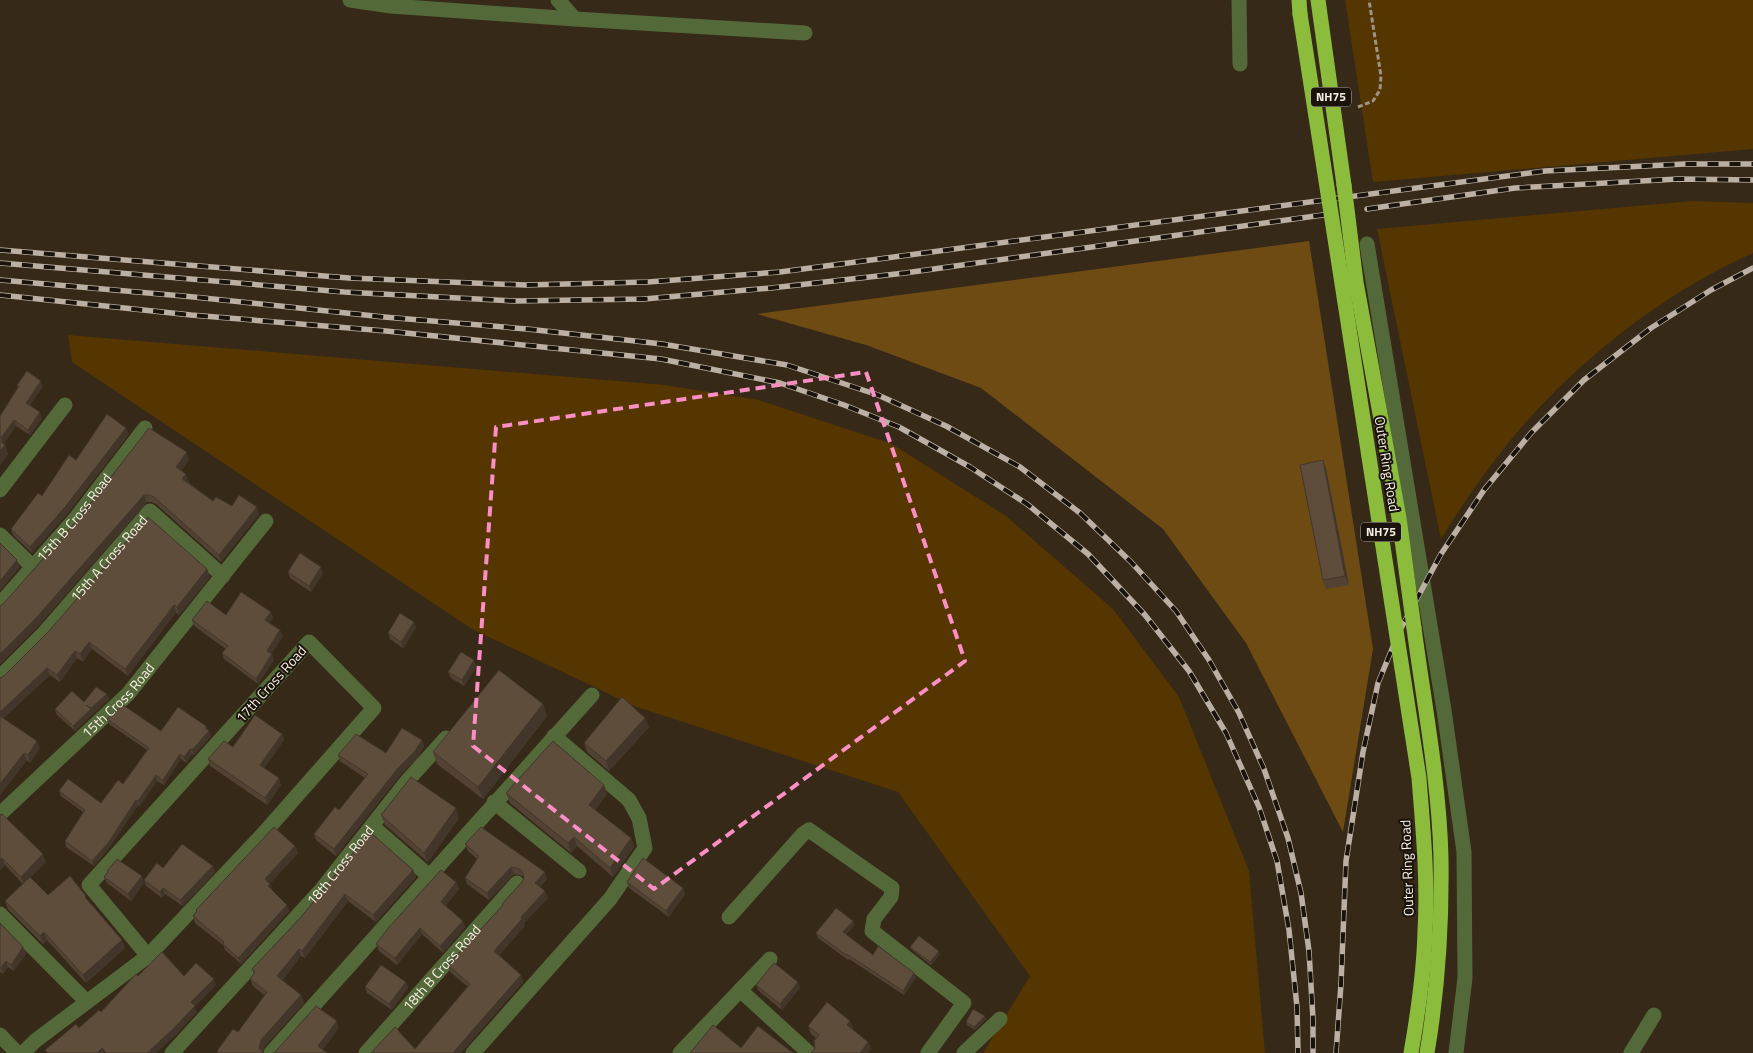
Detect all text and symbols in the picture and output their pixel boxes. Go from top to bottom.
road number: NH75 [1311,88,1351,106]
street label: Outer Ring Road [1370,415,1405,513]
street label: 15th B Cross Road [31,469,117,566]
street label: 15th A Cross Road [65,510,152,606]
road number: NH75 [1361,522,1401,542]
street label: 17th Cross Road [230,640,311,727]
street label: 15th Cross Road [77,658,159,742]
street label: Outer Ring Road [1394,819,1419,917]
street label: 18th Cross Road [301,821,378,910]
street label: 18th B Cross Road [397,920,485,1015]

